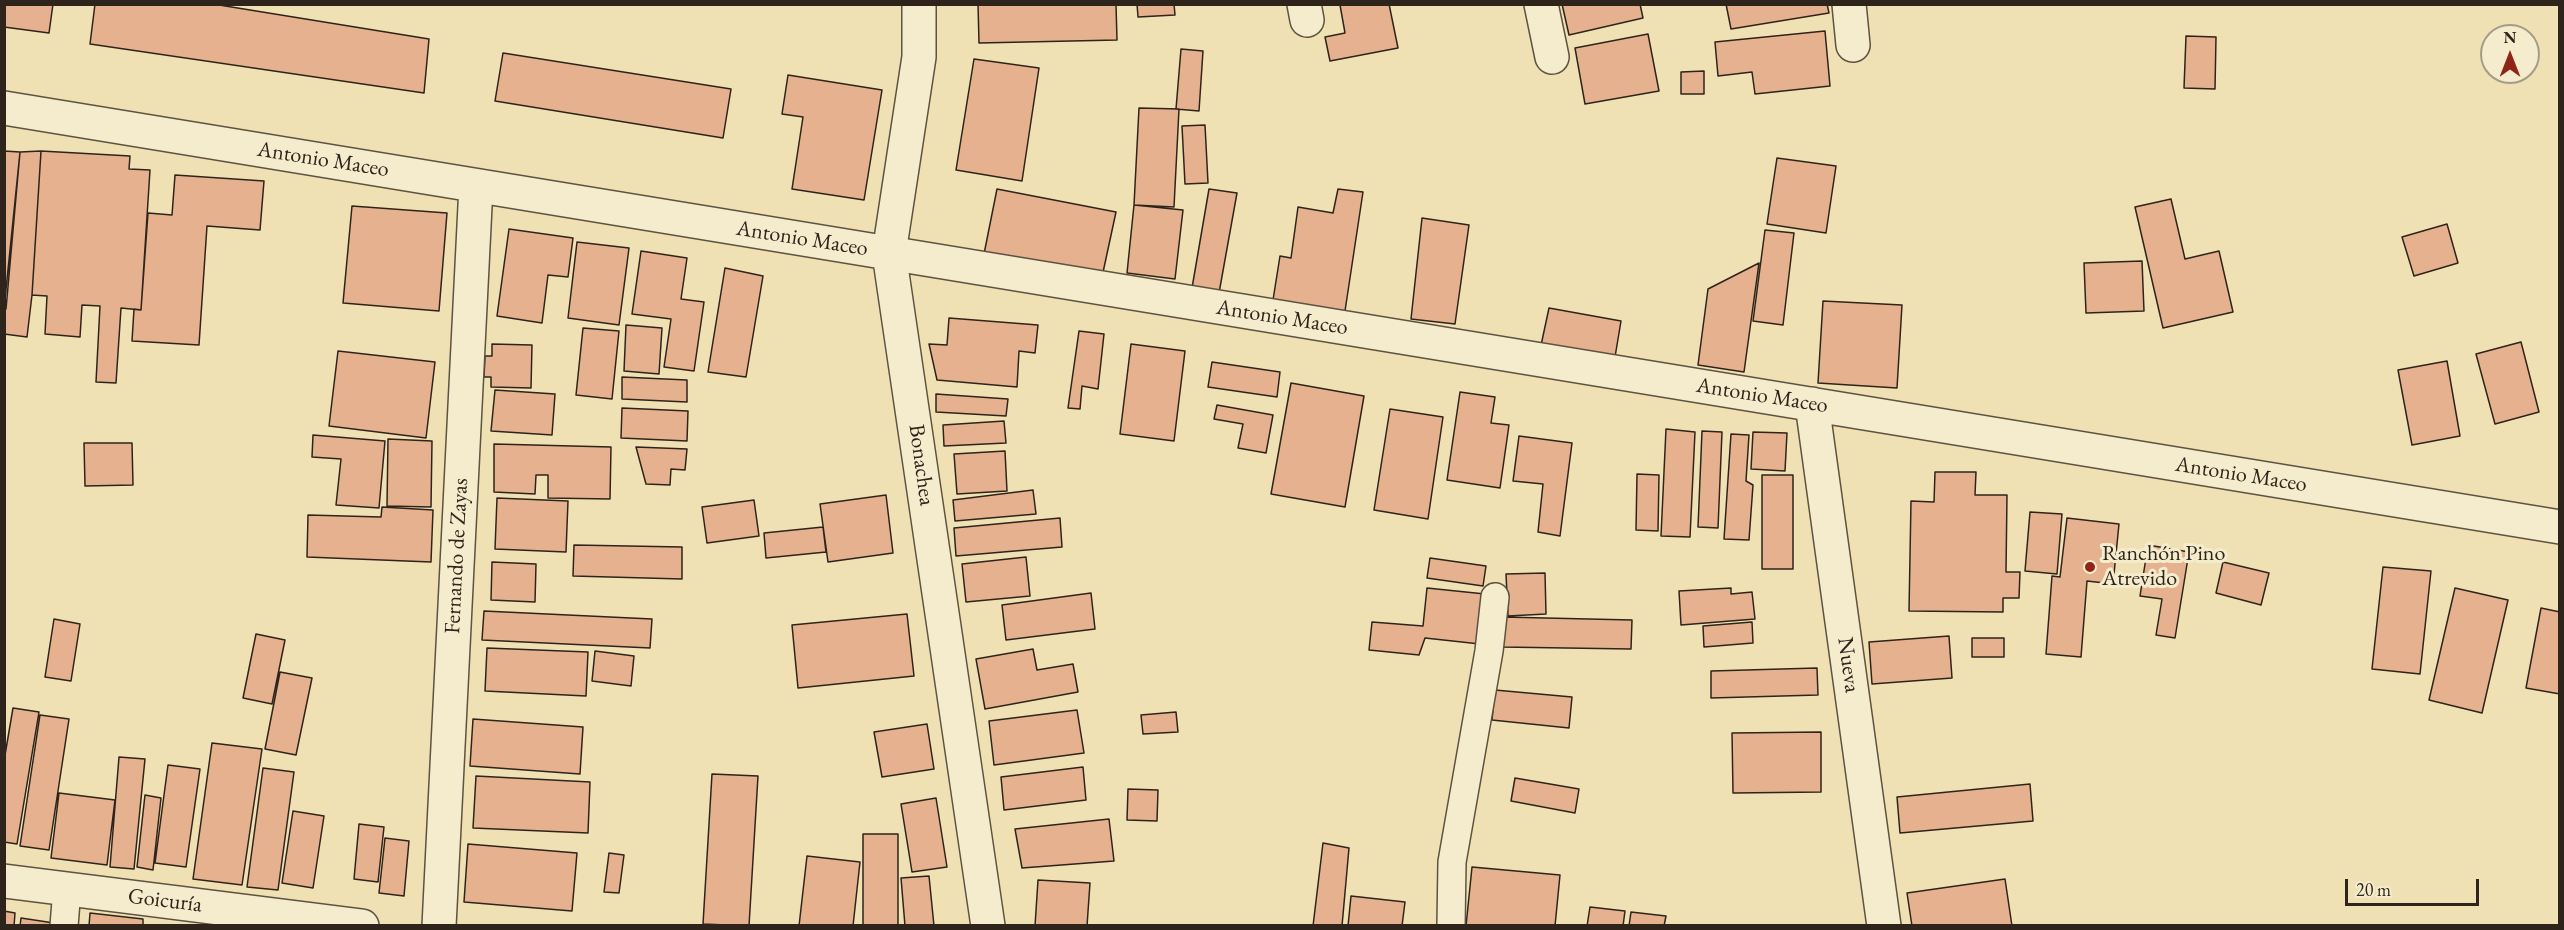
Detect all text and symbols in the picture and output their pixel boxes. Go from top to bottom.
north arrow [2480,24,2540,84]
text: N [2504,27,2516,48]
street label: Antonio Maceo [255,137,391,183]
street label: Antonio Maceo [734,216,870,262]
street label: Antonio Maceo [1214,295,1350,341]
street label: Antonio Maceo [1694,373,1830,419]
street label: Bonachea [902,423,940,507]
street label: Antonio Maceo [2173,452,2309,498]
street label: Fernando de Zayas [440,477,474,635]
place label: Ranchón Pino Atrevido [2102,541,2225,592]
marker: Ranchón Pino Atrevido [2083,560,2097,574]
street label: Nueva [1831,636,1865,694]
scale bar [2348,867,2482,905]
text: 20 m [2356,878,2391,901]
street label: Goicuría [126,883,204,919]

